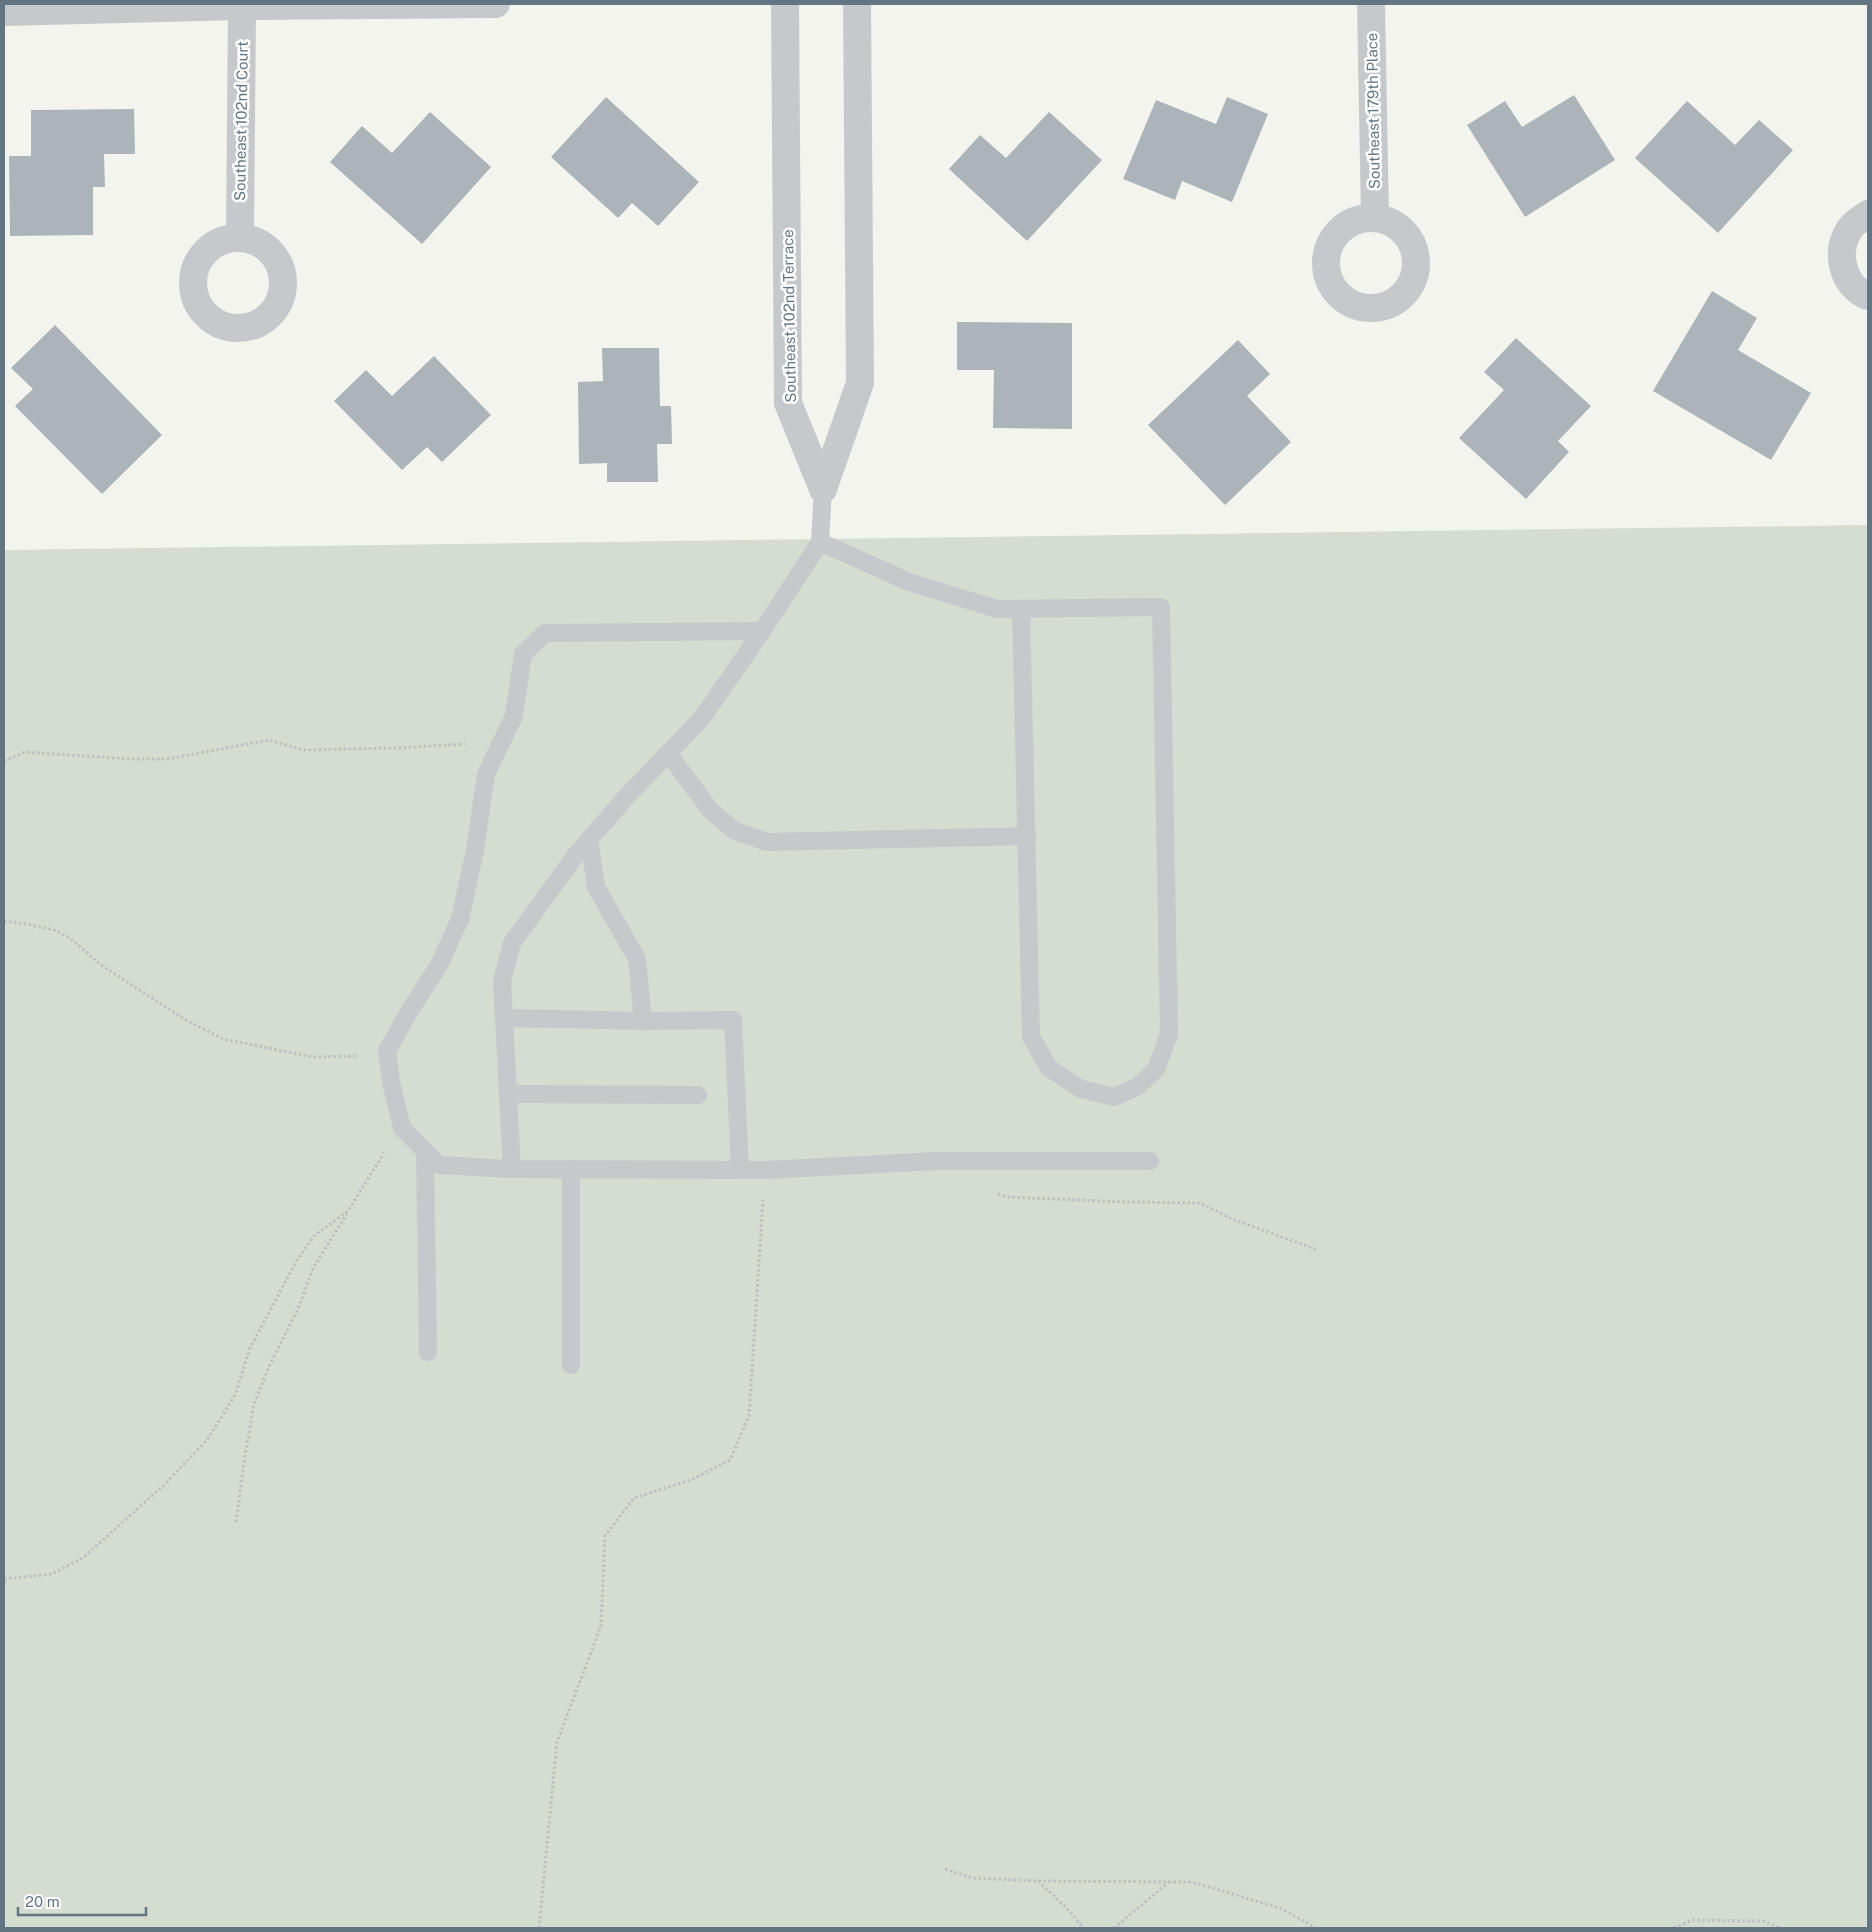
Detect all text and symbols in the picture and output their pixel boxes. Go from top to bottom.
street label: Southeast 179th Place [1363,33,1383,189]
street label: Southeast 102nd Court [231,41,251,201]
street label: Southeast 102nd Terrace [779,229,799,403]
scale bar [18,1884,145,1916]
text: 20 m [25,1893,60,1910]

